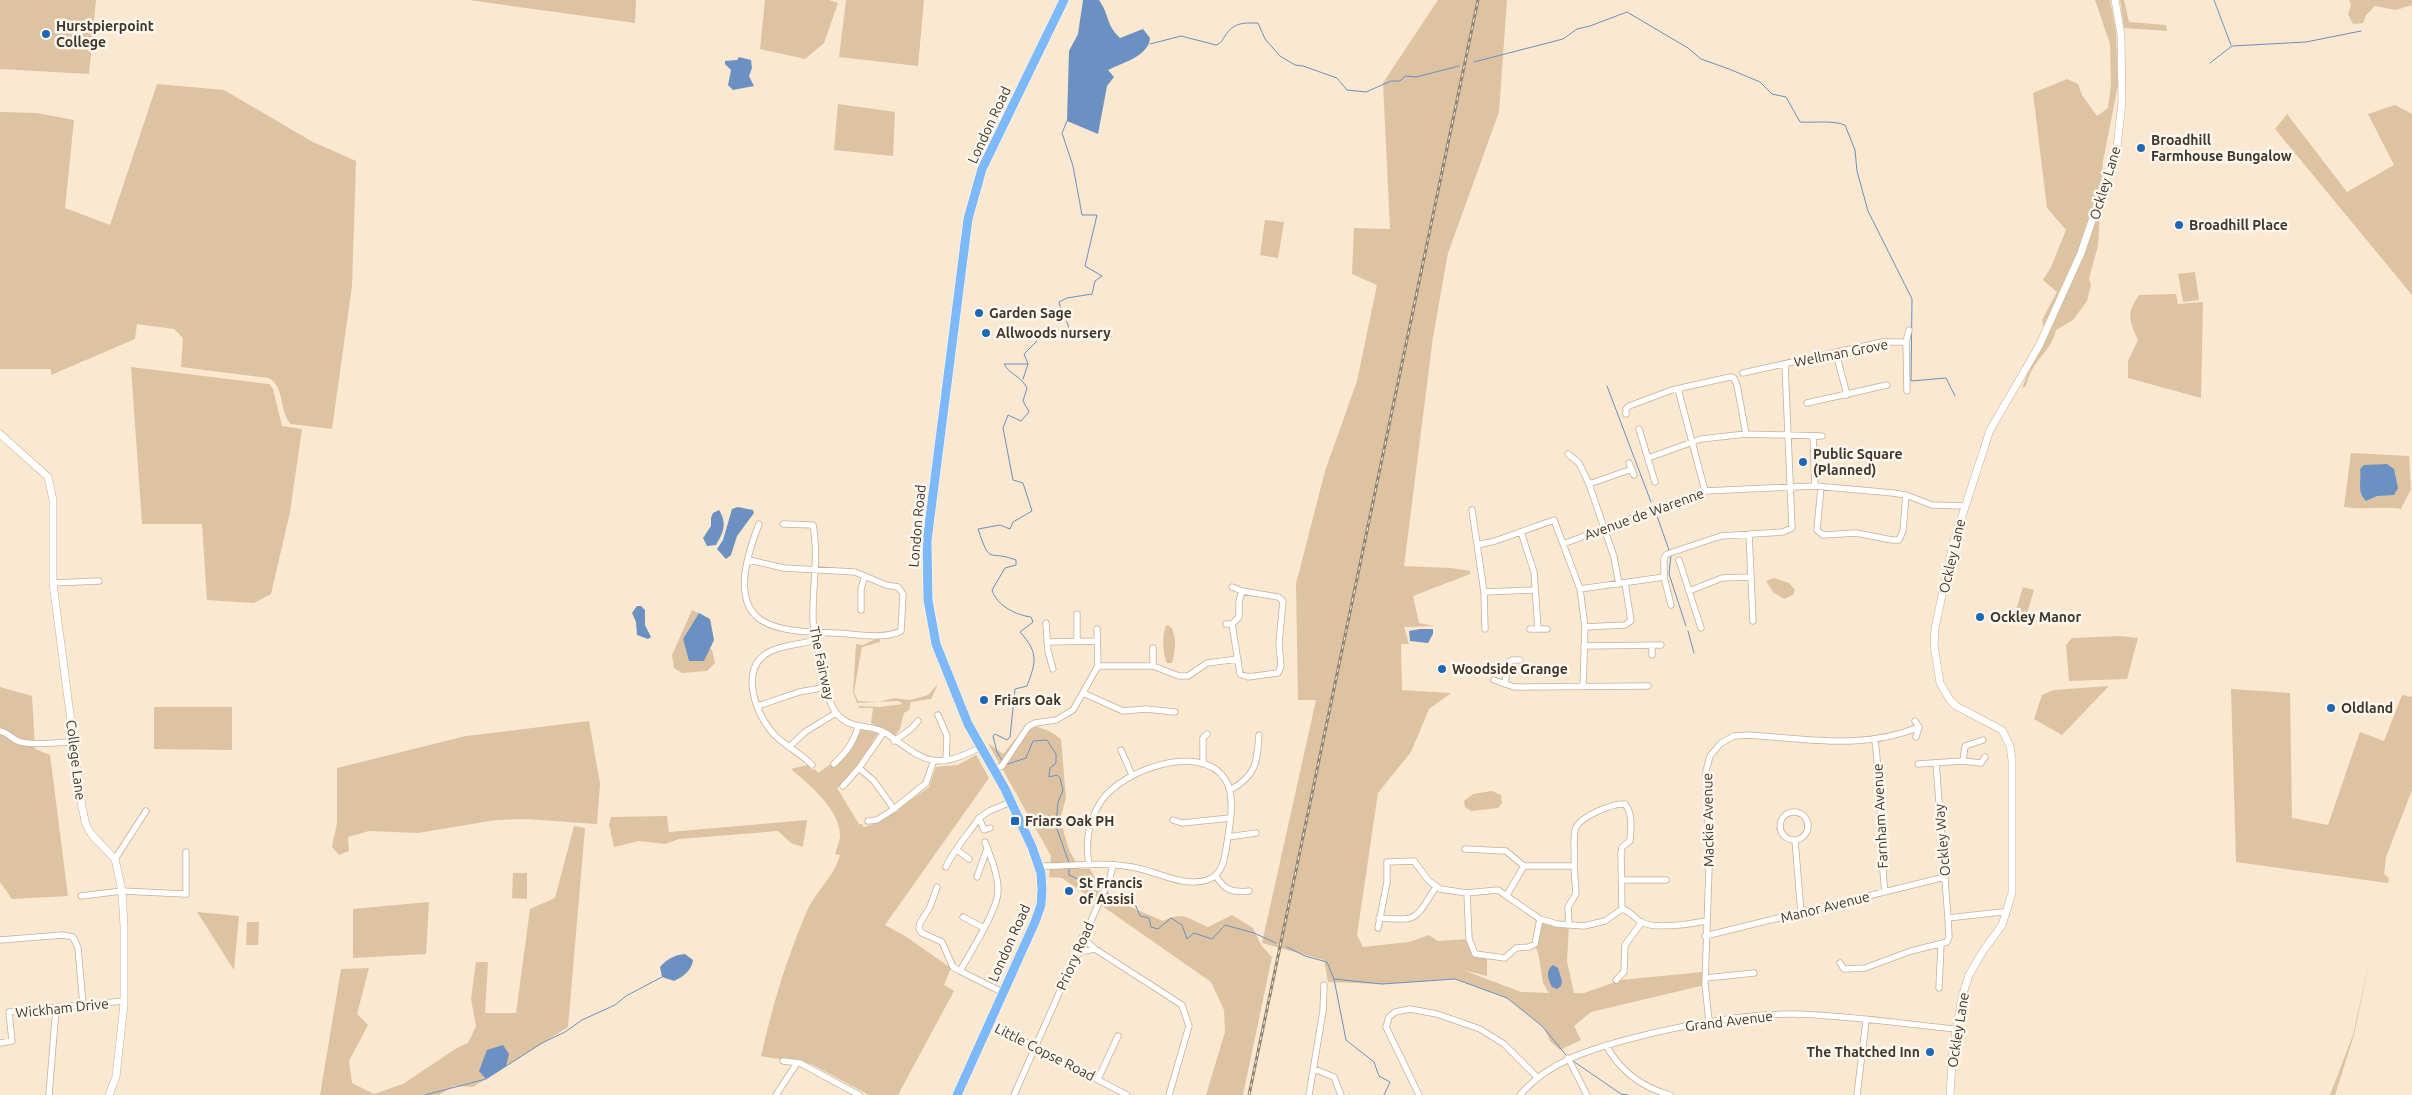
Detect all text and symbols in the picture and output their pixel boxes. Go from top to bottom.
place label: Hurstpierpoint College [56,18,154,50]
marker: Hurstpierpoint College [40,28,52,40]
street label: London Road [964,84,1014,166]
place label: Broadhill Farmhouse Bungalow [2151,132,2292,164]
marker: Broadhill Farmhouse Bungalow [2135,142,2147,154]
street label: Ockley Lane [2086,144,2124,222]
place label: Broadhill Place [2189,217,2288,233]
marker: Broadhill Place [2173,219,2185,231]
place label: Garden Sage [989,305,1072,321]
marker: Garden Sage [973,307,985,319]
place label: Allwoods nursery [996,325,1111,341]
marker: Allwoods nursery [980,327,992,339]
street label: Wellman Grove [1793,336,1889,370]
place label: Public Square (Planned) [1813,446,1903,478]
marker: Public Square (Planned) [1797,456,1809,468]
street label: London Road [905,484,929,568]
street label: Avenue de Warenne [1582,485,1706,543]
street label: Ockley Lane [1936,517,1968,595]
place label: Ockley Manor [1990,609,2081,625]
marker: Ockley Manor [1974,611,1986,623]
street label: The Fairway [806,625,838,701]
place label: Woodside Grange [1452,661,1568,677]
marker: Woodside Grange [1436,663,1448,675]
place label: Friars Oak [994,692,1061,708]
marker: Friars Oak [978,694,990,706]
place label: Oldland [2341,700,2393,716]
marker: Oldland [2325,702,2337,714]
street label: College Lane [63,719,89,801]
street label: Farnham Avenue [1869,763,1891,869]
street label: Mackie Avenue [1699,773,1717,867]
street label: Ockley Way [1931,803,1953,877]
place label: Friars Oak PH [1025,813,1114,829]
marker: Friars Oak PH [1009,815,1021,827]
place label: St Francis of Assisi [1079,875,1143,907]
marker: St Francis of Assisi [1063,885,1075,897]
street label: Manor Avenue [1779,888,1871,926]
street label: London Road [985,902,1033,984]
street label: Priory Road [1053,919,1097,993]
street label: Ockley Lane [1944,991,1972,1069]
street label: Wickham Drive [15,995,109,1021]
street label: Grand Avenue [1684,1008,1774,1034]
street label: Little Copse Road [992,1020,1098,1084]
place label: The Thatched Inn [1807,1044,1920,1060]
marker: The Thatched Inn [1924,1046,1936,1058]

